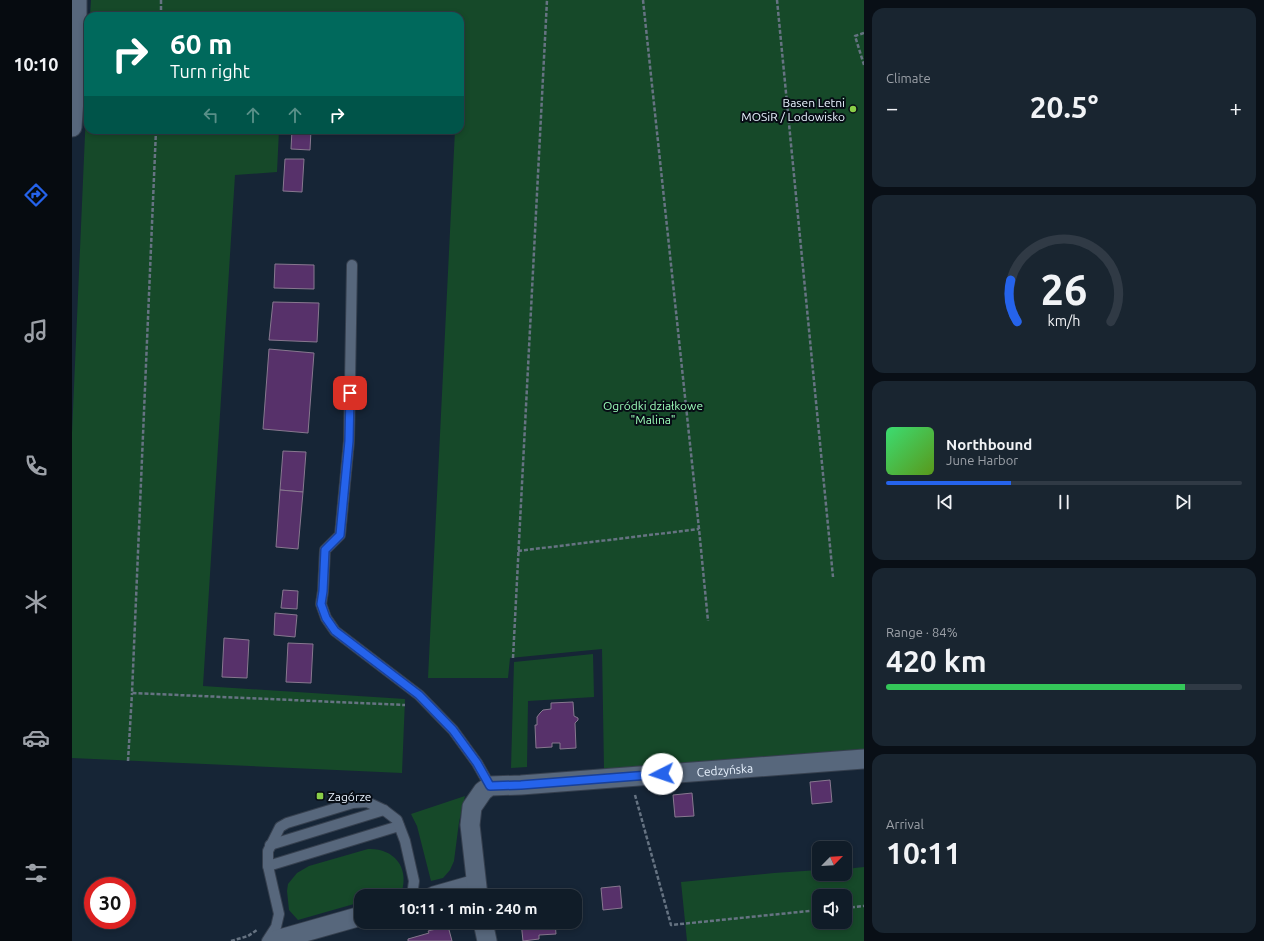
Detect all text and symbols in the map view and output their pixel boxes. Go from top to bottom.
icon: right [104,28,156,80]
text: 60 m [170,28,232,59]
text: 10:10 [13,54,59,74]
text: Turn right [170,61,250,81]
text: Climate [886,71,931,85]
text: 20.5° [1030,90,1098,124]
text: − [886,95,898,120]
text: + [1230,95,1242,120]
place label: Basen Letni MOSiR / Lodowisko [741,96,845,123]
icon: left [200,104,222,126]
icon: ahead [242,104,264,126]
icon: ahead [284,104,306,126]
icon: right [326,104,348,126]
marker: Basen Letni MOSiR / Lodowisko [848,104,858,114]
icon: directions [22,181,50,209]
text: 26 [1041,266,1087,313]
text: km/h [1048,312,1080,328]
icon: music [22,317,50,345]
pin [333,376,367,410]
icon: arrive [339,382,361,404]
park label: Ogródki działkowe "Malina" [603,399,703,426]
text: Northbound [946,436,1032,453]
icon: phone [22,452,50,480]
text: June Harbor [946,453,1018,467]
icon: previous [934,491,956,513]
icon: pause [1053,491,1075,513]
icon: next [1172,491,1194,513]
icon: climate [22,588,50,616]
text: Range · 84% [886,625,958,639]
text: 420 km [886,644,987,678]
icon: car [22,724,50,752]
position arrow [641,753,683,795]
street label: Cedzyńska [696,761,754,778]
place label: Zagórze [328,790,372,803]
marker: Zagórze [315,791,325,801]
text: Arrival [886,817,924,831]
text: 10:11 [886,836,961,870]
north arrow [812,841,852,881]
map controls [812,841,852,929]
icon: filters [22,859,50,887]
speed limit sign: 30 [84,877,136,929]
button: sound [812,889,852,929]
text: 10:11 · 1 min · 240 m [399,900,537,917]

